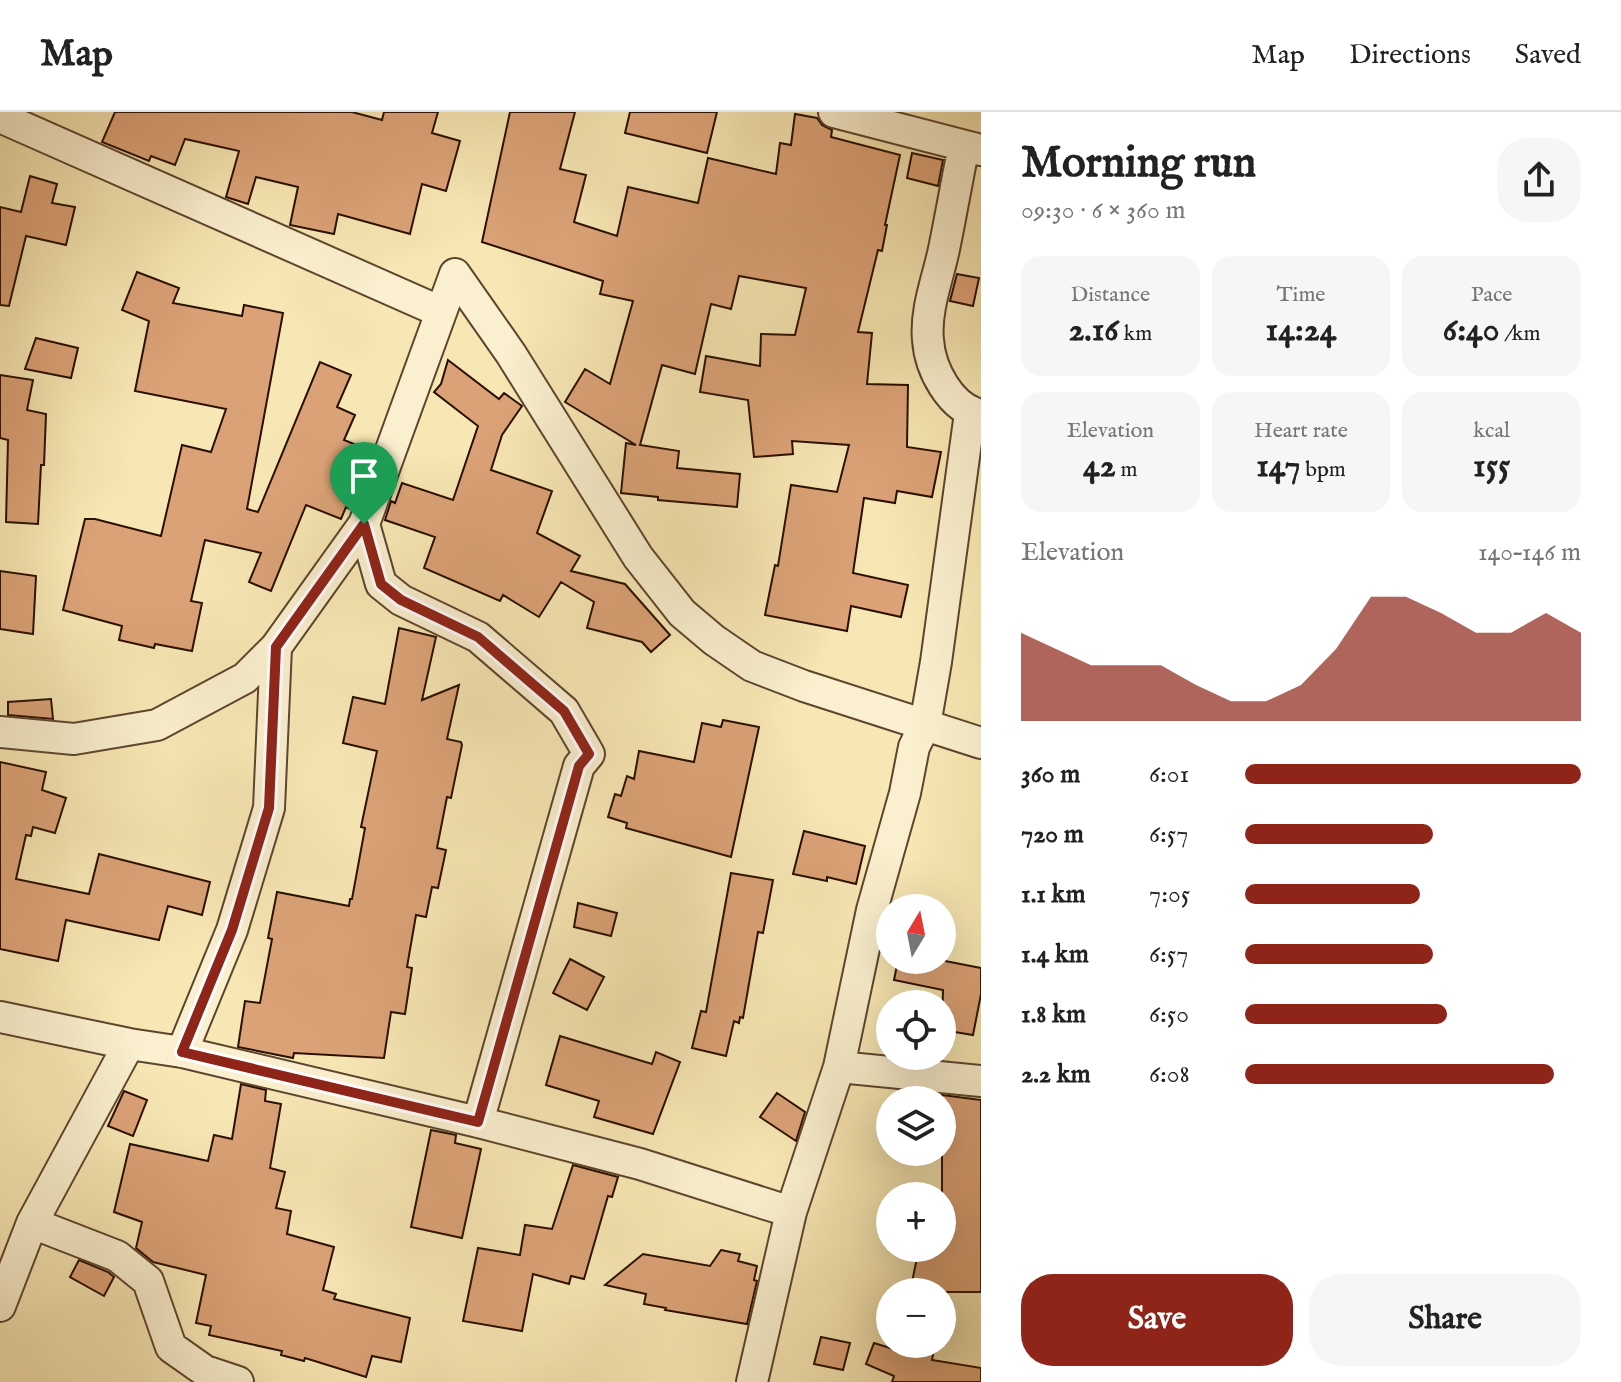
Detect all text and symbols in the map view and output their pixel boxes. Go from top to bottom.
text: Map [40,31,113,79]
text: Map [1251,38,1305,73]
text: Directions [1349,38,1471,73]
text: Saved [1515,38,1581,73]
text: Morning run [1021,136,1256,192]
button: share [1497,138,1581,222]
text: 09:30 · 6 × 360 m [1021,194,1185,227]
text: Distance [1071,281,1150,309]
text: Time [1277,281,1325,309]
text: Pace [1471,281,1512,309]
text: 2.16 [1068,309,1119,352]
text: 14:24 [1266,309,1336,352]
text: 6:40 [1443,309,1499,352]
text: km [1119,320,1152,348]
text: /km [1499,320,1541,348]
text: Elevation [1067,417,1154,445]
text: Heart rate [1254,417,1348,445]
text: kcal [1473,417,1510,445]
pin [330,442,398,524]
text: 42 [1083,445,1116,488]
text: 147 [1256,445,1300,488]
text: 155 [1473,445,1510,488]
icon: arrive [342,454,386,498]
text: m [1116,456,1138,484]
text: bpm [1300,456,1346,484]
text: Elevation [1021,536,1124,569]
text: 140–146 m [1478,536,1581,569]
text: 360 m [1021,758,1080,791]
text: 6:01 [1149,758,1189,791]
text: 720 m [1021,818,1084,851]
text: 6:57 [1149,818,1188,851]
text: 1.1 km [1021,878,1086,911]
text: 7:05 [1149,878,1190,911]
north arrow [876,894,956,974]
map controls [876,894,956,1358]
text: 1.4 km [1021,938,1089,971]
text: 6:57 [1149,938,1188,971]
button: locate [876,990,956,1070]
text: 1.8 km [1021,998,1086,1031]
text: 6:50 [1149,998,1189,1031]
text: 2.2 km [1021,1058,1091,1091]
text: 6:08 [1149,1058,1190,1091]
button: layers [876,1086,956,1166]
button: + [876,1182,956,1262]
button: Save [1021,1274,1293,1366]
button: Share [1309,1274,1581,1366]
button: − [876,1278,956,1358]

